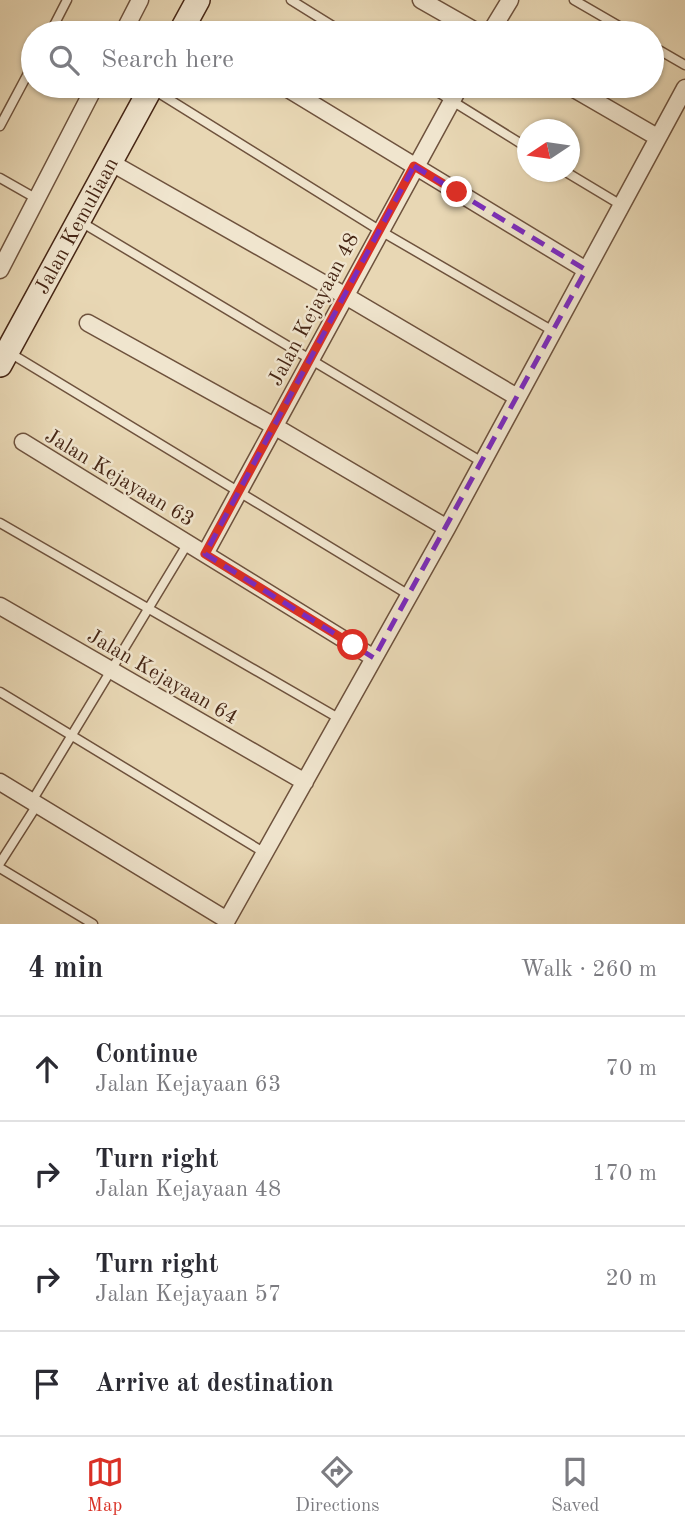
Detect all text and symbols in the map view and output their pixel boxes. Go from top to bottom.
search box [21,21,664,98]
icon: search [45,41,83,79]
text: Search here [101,47,234,73]
north arrow [517,119,580,182]
street label: Jalan Kemuliaan [32,154,123,298]
route end [441,176,472,207]
street label: Jalan Kejayaan 48 [265,230,364,390]
street label: Jalan Kejayaan 63 [41,425,198,531]
street label: Jalan Kejayaan 64 [83,626,241,729]
route start [337,629,368,660]
text: 4 min [28,954,103,984]
text: Walk · 260 m [521,958,657,981]
text: Continue [95,1042,198,1068]
icon: ahead [28,1050,66,1088]
text: 70 m [606,1057,657,1080]
text: Jalan Kejayaan 63 [95,1073,281,1096]
text: Turn right [95,1147,218,1173]
icon: right [28,1155,66,1193]
text: 170 m [592,1162,657,1185]
text: Jalan Kejayaan 48 [95,1178,281,1201]
text: Turn right [95,1252,218,1278]
icon: right [28,1260,66,1298]
text: 20 m [606,1267,657,1290]
text: Jalan Kejayaan 57 [95,1283,281,1306]
icon: arrive [28,1365,66,1403]
text: Arrive at destination [95,1371,334,1397]
tab: Map [86,1453,124,1518]
tab: Directions [295,1453,380,1518]
tab: Saved [551,1453,599,1518]

